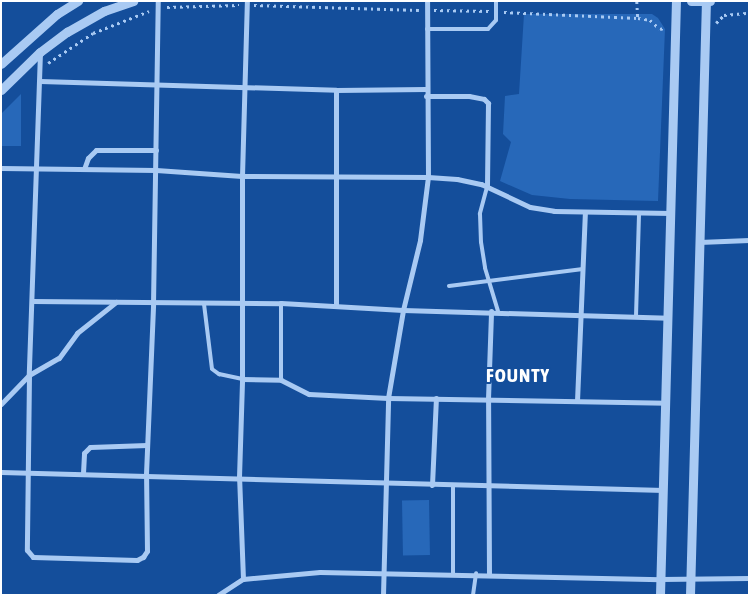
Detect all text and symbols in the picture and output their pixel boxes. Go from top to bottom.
district label: FOUNTY [485,365,551,387]

